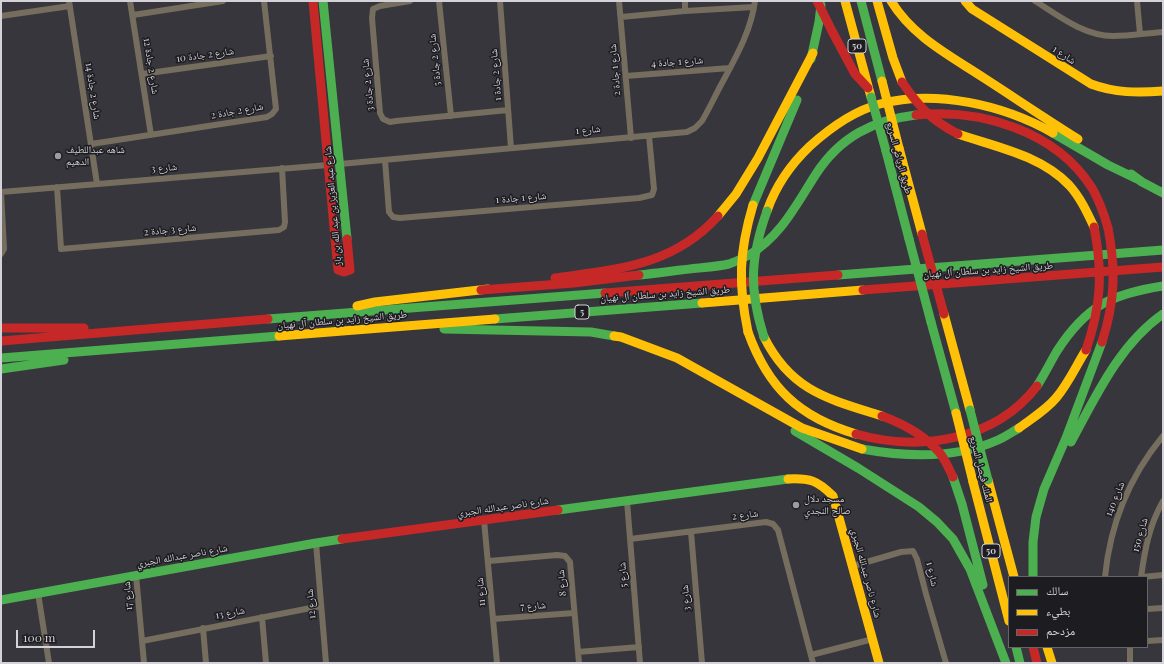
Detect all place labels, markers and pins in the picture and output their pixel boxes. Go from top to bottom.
place label: شاهه عبداللطيف الدهيم [66,144,125,168]
marker: شاهه عبداللطيف الدهيم [53,151,63,161]
place label: مسجد دلال صالح النجدي [804,493,851,516]
marker: مسجد دلال صالح النجدي [791,500,801,510]

